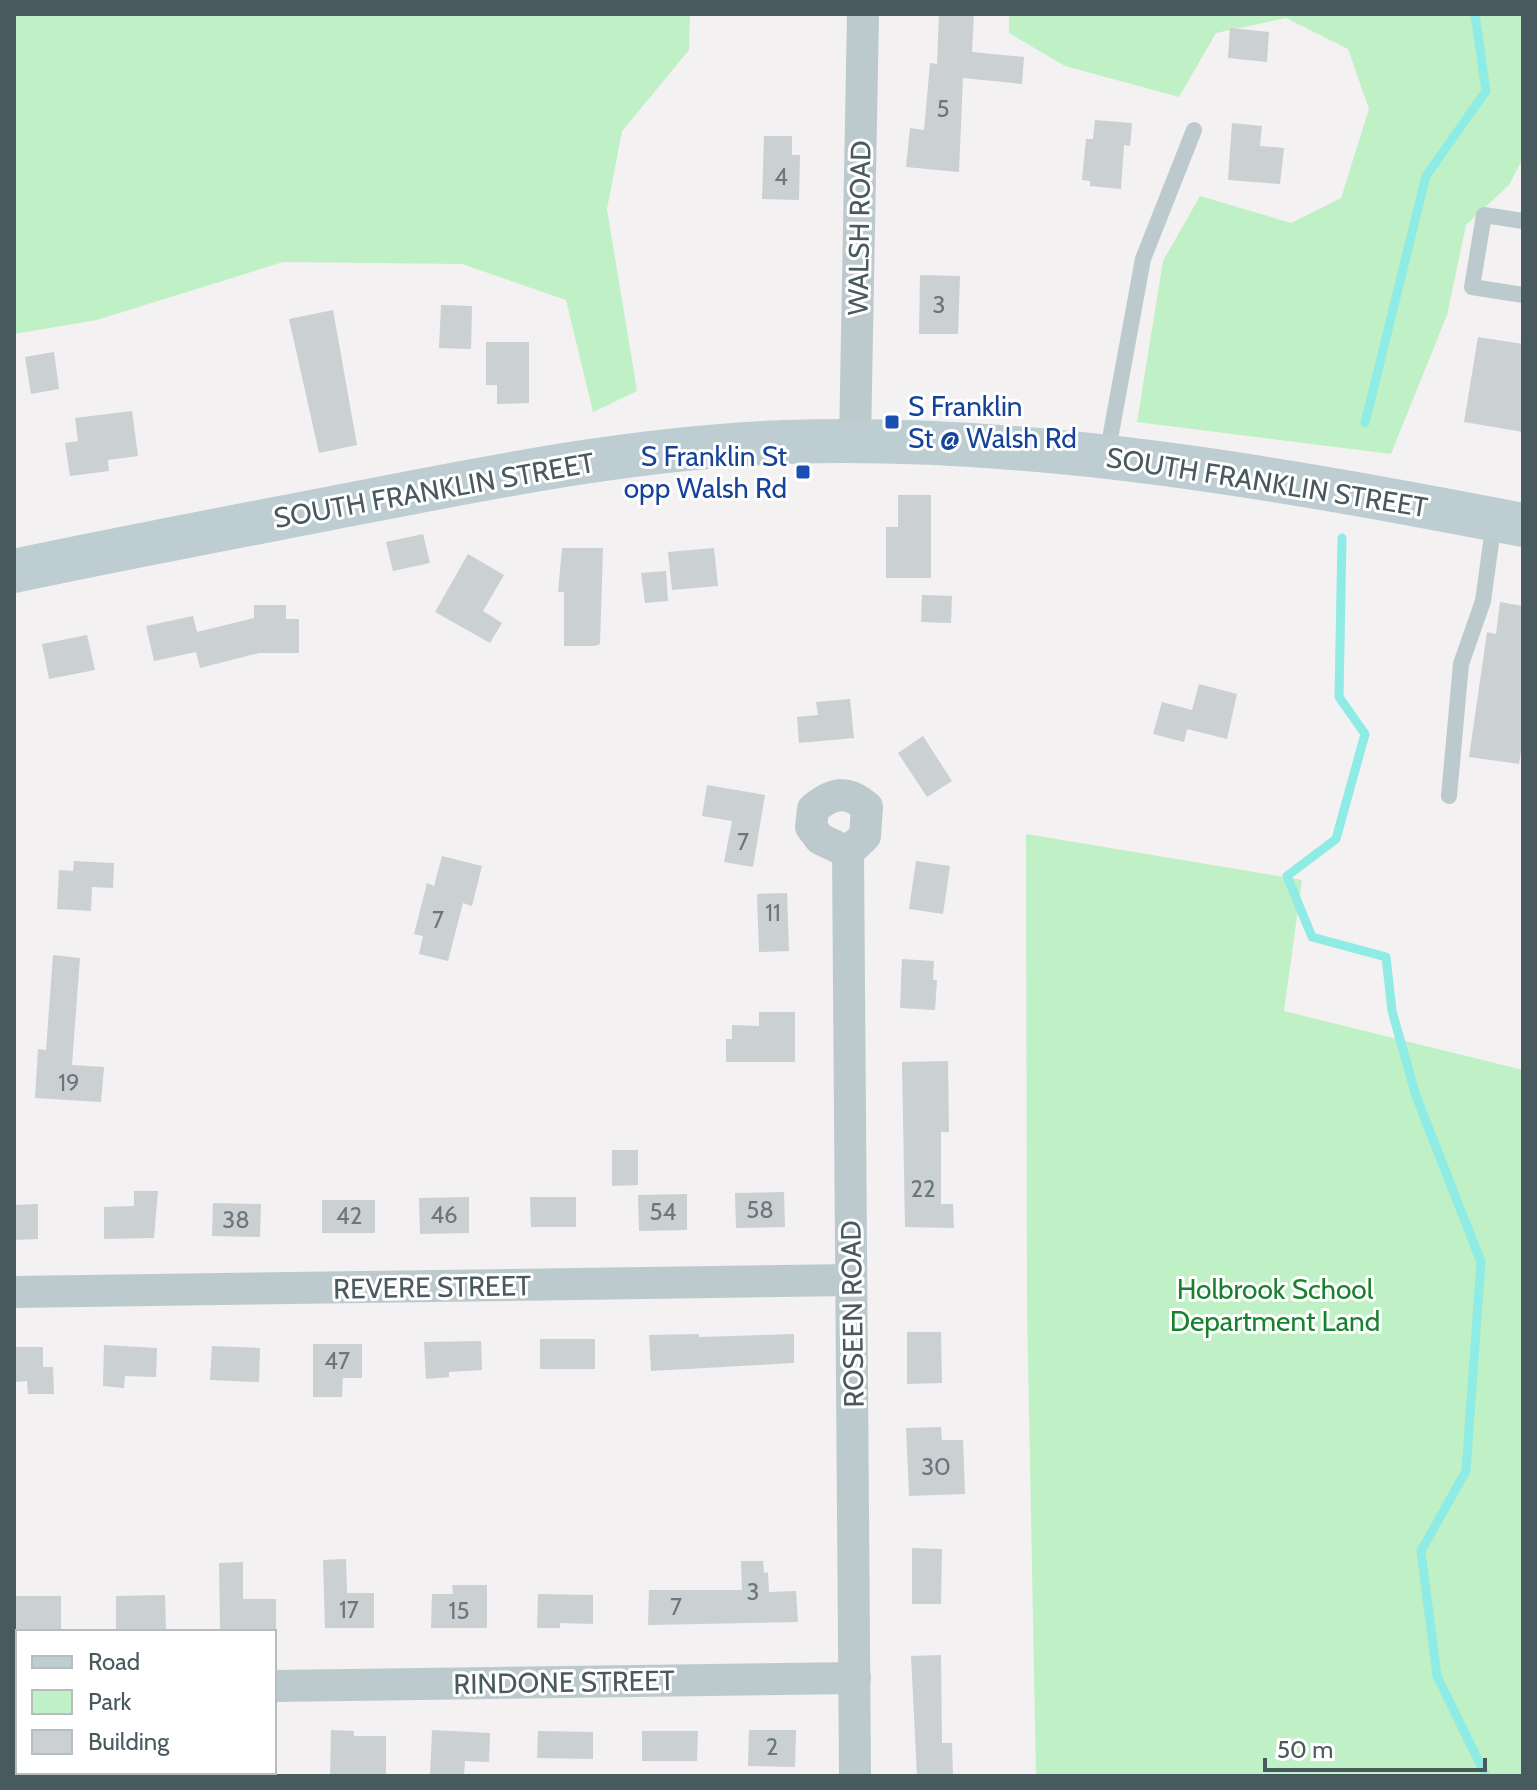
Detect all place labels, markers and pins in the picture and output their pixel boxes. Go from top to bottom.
place label: S Franklin St @ Walsh Rd [908,389,1077,455]
marker: S Franklin St @ Walsh Rd [883,413,901,431]
place label: S Franklin St opp Walsh Rd [624,439,787,505]
marker: S Franklin St opp Walsh Rd [794,463,812,481]

